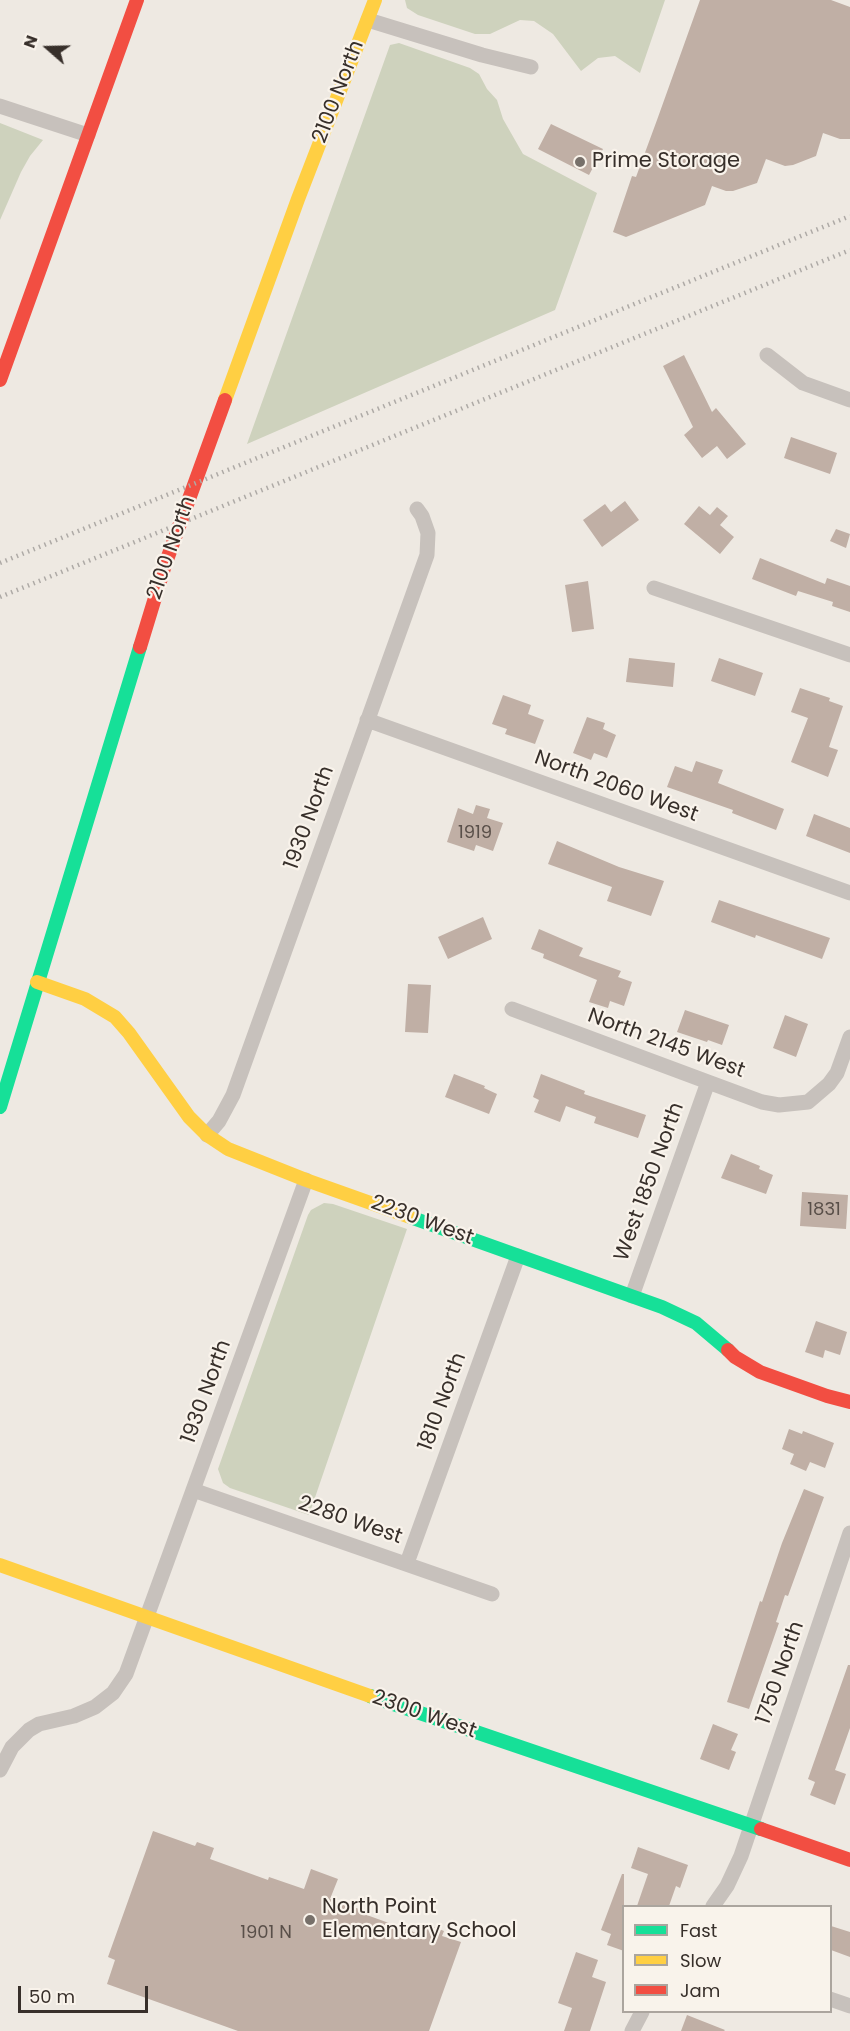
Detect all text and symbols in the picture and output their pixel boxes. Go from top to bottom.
north arrow [18,18,78,78]
text: N [18,32,43,51]
street label: 2100 North [308,37,370,147]
place label: Prime Storage [592,149,740,175]
marker: Prime Storage [573,155,587,169]
street label: 2100 North [143,493,201,603]
street label: North 2060 West [531,746,701,828]
street label: 1930 North [280,763,340,873]
house number: 1919 [458,822,492,844]
street label: North 2145 West [584,1004,748,1084]
street label: West 1850 North [610,1099,690,1265]
street label: 2230 West [367,1191,477,1251]
house number: 1831 [807,1199,841,1221]
street label: 1930 North [177,1337,237,1447]
street label: 1810 North [414,1349,472,1455]
street label: 2280 West [295,1491,405,1551]
street label: 1750 North [752,1618,810,1728]
street label: 2300 West [369,1685,479,1745]
place label: North Point Elementary School [322,1895,517,1945]
legend [622,1905,832,2013]
marker: North Point Elementary School [303,1913,317,1927]
text: Fast [680,1918,717,1943]
house number: 1901 N [240,1922,292,1944]
text: Slow [680,1948,721,1973]
scale bar [21,1974,152,2012]
text: Jam [680,1978,720,2003]
text: 50 m [29,1984,75,2009]

